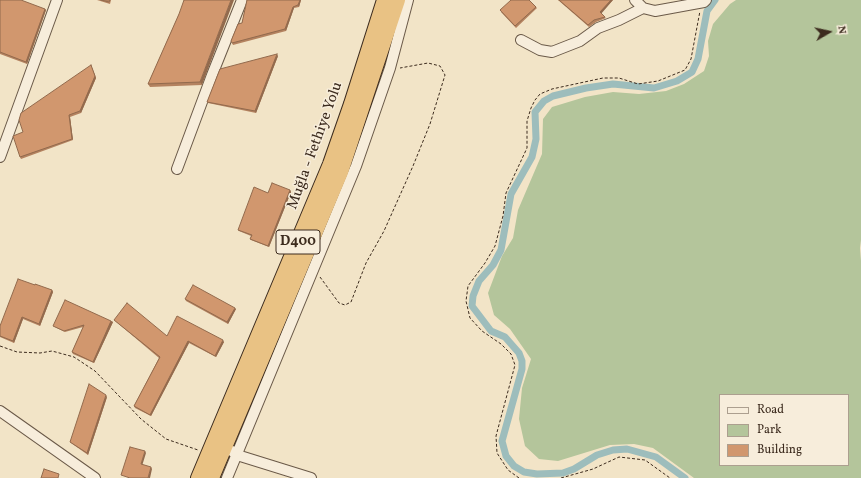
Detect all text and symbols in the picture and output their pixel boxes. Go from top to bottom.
north arrow [809,12,849,52]
text: N [833,25,849,35]
street label: Muğla - Fethiye Yolu [285,80,347,212]
road number: D400 [276,230,320,254]
legend [719,394,849,466]
text: Road [757,402,784,418]
text: Park [757,422,782,438]
text: Building [757,442,802,458]

